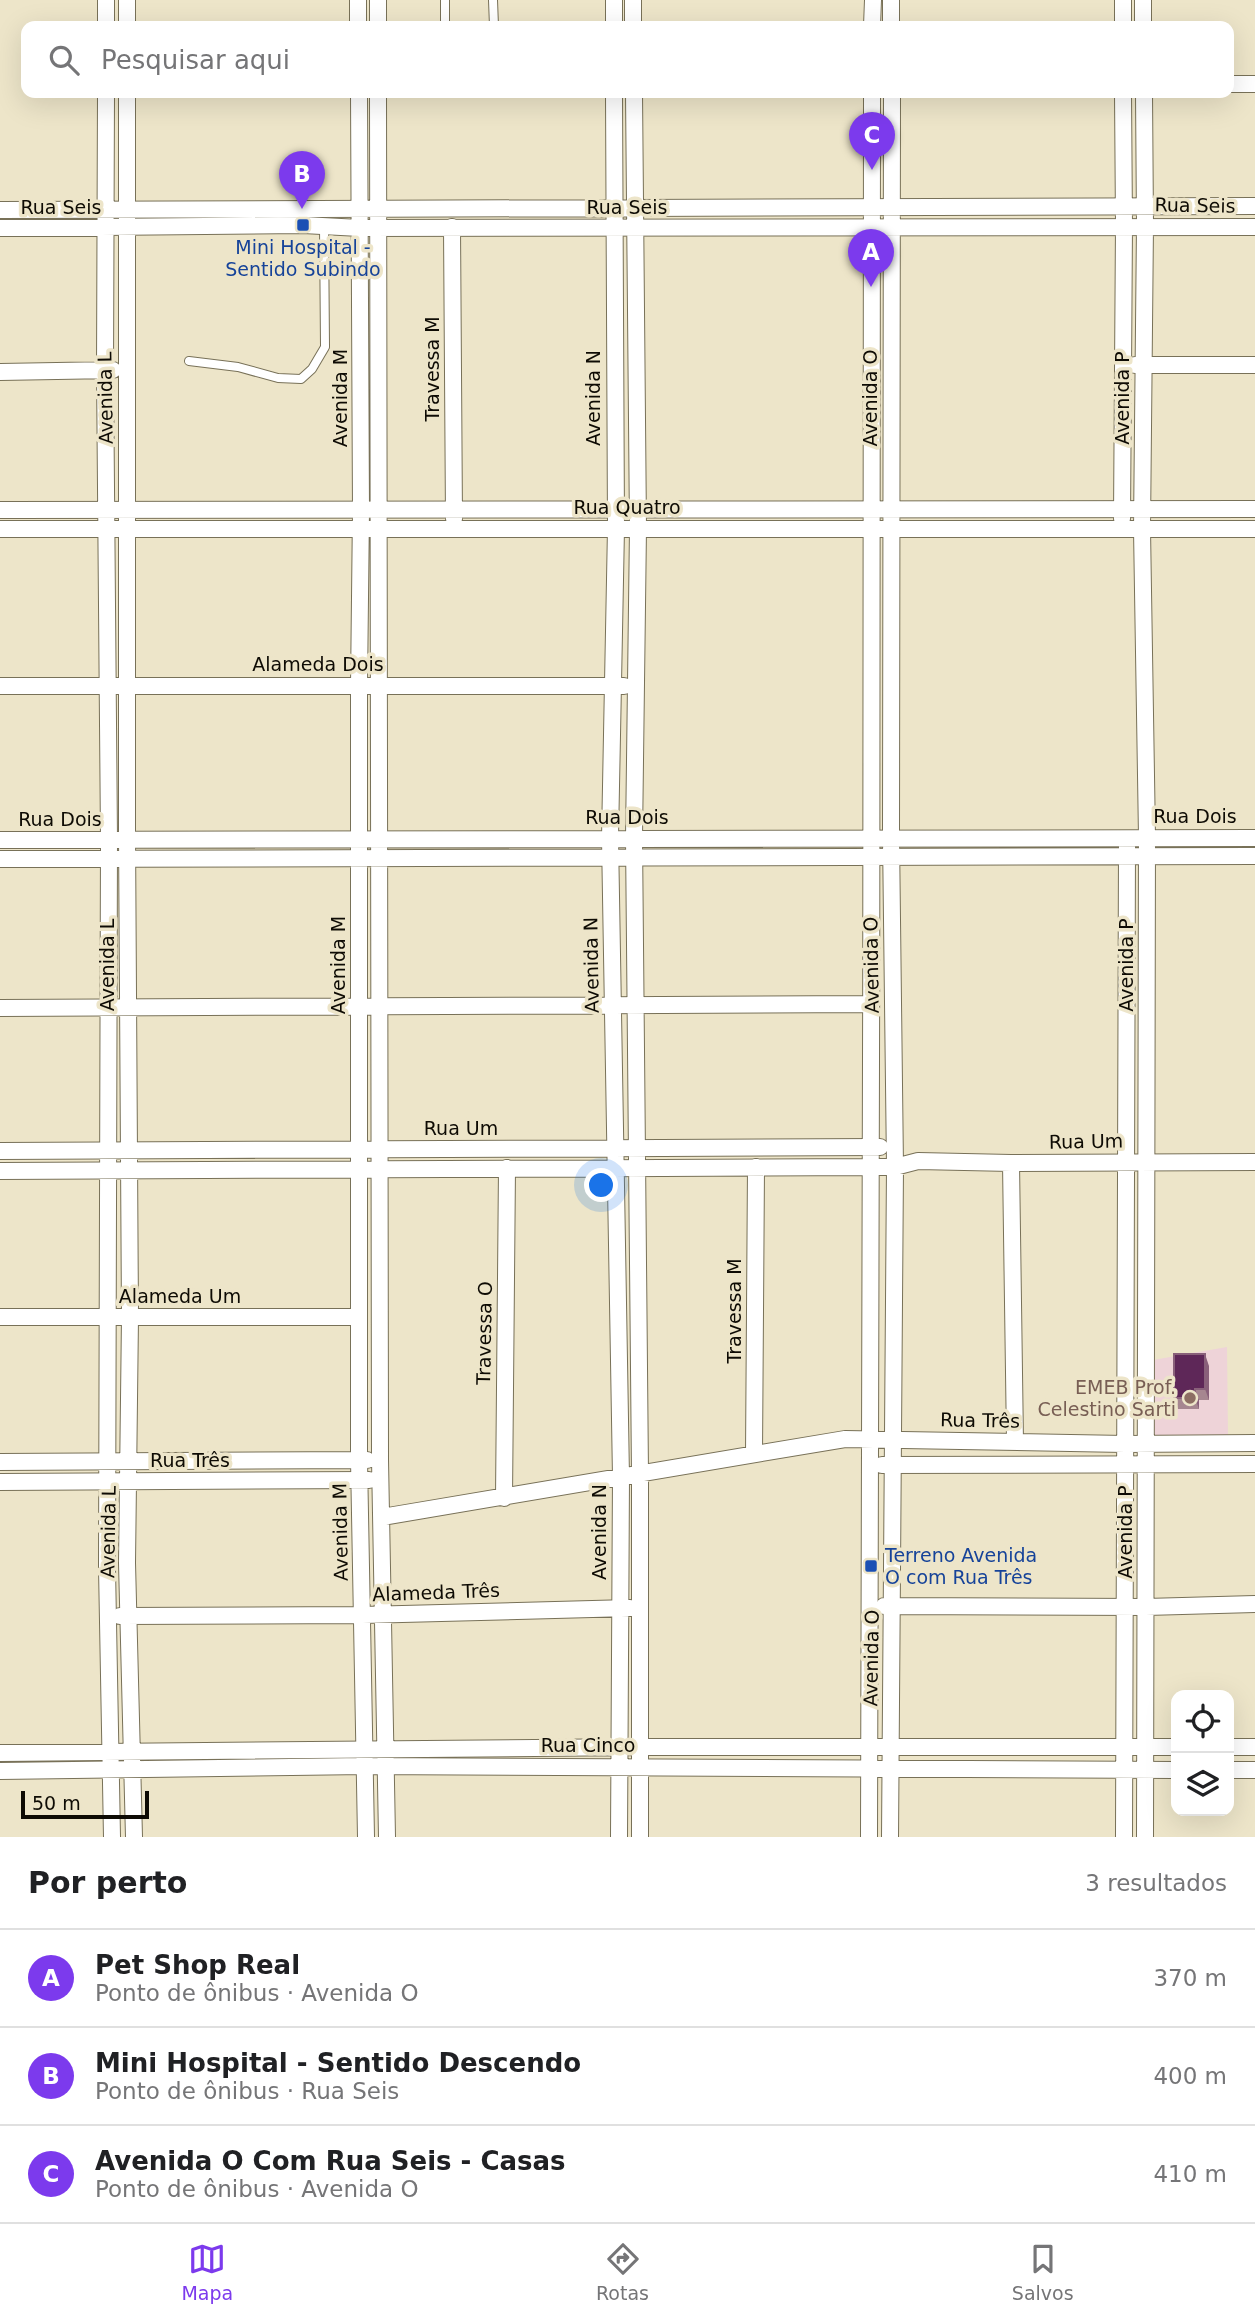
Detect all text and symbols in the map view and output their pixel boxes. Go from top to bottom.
search box [21,21,1234,98]
icon: search [45,41,83,79]
text: Pesquisar aqui [101,45,290,75]
pin: C [849,112,895,170]
pin: B [279,151,325,209]
street label: Rua Seis [1154,193,1236,217]
street label: Rua Seis [20,196,102,218]
street label: Rua Seis [586,196,668,218]
marker: Mini Hospital - Sentido Subindo [295,217,311,233]
pin: A [848,229,894,287]
place label: Mini Hospital - Sentido Subindo [225,236,381,280]
street label: Travessa M [421,316,443,423]
street label: Avenida M [329,349,351,447]
street label: Avenida N [582,350,604,446]
street label: Avenida O [859,350,881,446]
street label: Avenida L [93,351,117,444]
street label: Avenida P [1111,351,1133,445]
street label: Rua Quatro [573,496,681,518]
street label: Alameda Dois [252,653,384,675]
street label: Rua Dois [1153,805,1237,827]
street label: Rua Dois [585,806,669,828]
street label: Rua Dois [18,808,102,830]
street label: Avenida M [327,916,349,1014]
street label: Avenida O [859,916,883,1014]
street label: Avenida N [579,917,603,1013]
street label: Avenida L [96,918,118,1011]
street label: Avenida P [1115,918,1137,1012]
street label: Rua Um [424,1117,498,1139]
street label: Rua Um [1049,1129,1123,1153]
your location [584,1168,618,1202]
street label: Travessa M [723,1258,745,1365]
street label: Travessa O [472,1281,496,1386]
street label: Alameda Um [119,1285,241,1307]
place label: EMEB Prof. Celestino Sarti [1037,1376,1176,1420]
marker: EMEB Prof. Celestino Sarti [1182,1390,1198,1406]
street label: Rua Três [940,1408,1020,1432]
street label: Rua Três [150,1449,230,1471]
street label: Avenida M [328,1483,352,1581]
street label: Avenida N [588,1484,610,1580]
street label: Avenida L [96,1485,120,1578]
street label: Avenida P [1114,1485,1136,1579]
place label: Terreno Avenida O com Rua Três [884,1544,1037,1588]
marker: Terreno Avenida O com Rua Três [863,1558,879,1574]
street label: Alameda Três [372,1579,500,1605]
street label: Avenida O [859,1609,883,1707]
map controls [1171,1690,1234,1816]
button: locate [1171,1690,1234,1753]
street label: Rua Cinco [541,1734,635,1756]
button: layers [1171,1753,1234,1816]
scale bar [21,1788,149,1820]
text: 50 m [32,1792,81,1814]
text: Por perto [28,1865,187,1900]
text: 3 resultados [1085,1870,1227,1896]
text: Pet Shop Real [95,1950,300,1980]
text: A [42,1965,60,1991]
text: 370 m [1153,1965,1227,1991]
text: Ponto de ônibus · Avenida O [95,1980,419,2006]
text: Mini Hospital - Sentido Descendo [95,2048,581,2078]
text: B [42,2063,60,2089]
text: 400 m [1153,2063,1227,2089]
text: Ponto de ônibus · Rua Seis [95,2078,399,2104]
text: Avenida O Com Rua Seis - Casas [95,2146,566,2176]
text: C [43,2161,59,2187]
text: 410 m [1153,2161,1227,2187]
text: Ponto de ônibus · Avenida O [95,2176,419,2202]
tab: Mapa [181,2240,233,2304]
tab: Rotas [596,2240,649,2304]
tab: Salvos [1012,2240,1074,2304]

